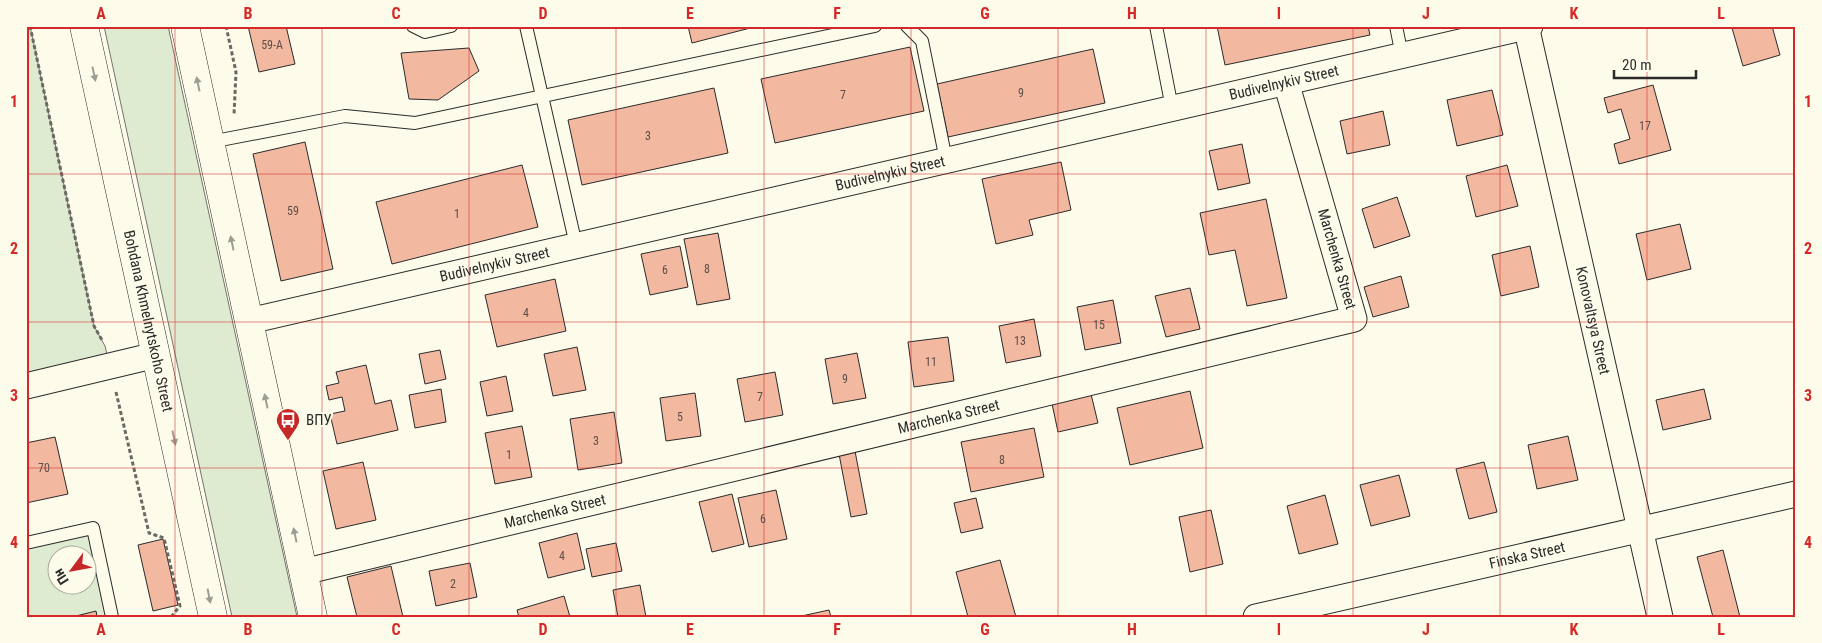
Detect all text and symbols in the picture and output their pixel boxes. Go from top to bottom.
text: A [96,4,106,23]
text: B [244,4,253,23]
text: C [391,4,401,23]
text: D [538,4,548,23]
text: E [686,4,694,23]
text: F [833,4,841,23]
text: G [980,4,990,23]
text: H [1127,4,1137,23]
text: I [1277,4,1281,23]
text: J [1422,4,1430,23]
text: K [1570,4,1579,23]
text: L [1717,4,1725,23]
house number: 59-А [261,38,283,52]
scale bar [1614,48,1697,80]
text: 20 m [1622,56,1652,74]
street label: Budivelnykiv Street [1227,61,1340,104]
one-way arrow [91,66,99,82]
one-way arrow [193,75,201,91]
house number: 9 [1018,86,1024,100]
house number: 7 [840,88,846,102]
text: 1 [10,92,18,111]
text: 1 [1804,92,1812,111]
house number: 17 [1639,119,1651,133]
house number: 3 [645,129,651,143]
street label: Budivelnykiv Street [834,152,947,195]
house number: 59 [287,204,299,218]
house number: 1 [454,207,460,221]
street label: Marchenka Street [1314,207,1360,311]
street label: Bohdana Khmelnytskoho Street [120,229,177,413]
one-way arrow [228,235,236,250]
text: 2 [10,239,18,258]
text: 2 [1804,239,1812,258]
street label: Budivelnykiv Street [438,243,551,286]
house number: 8 [704,262,710,276]
house number: 6 [662,263,668,277]
street label: Konovaltsya Street [1572,265,1614,376]
house number: 4 [523,306,529,320]
house number: 15 [1093,318,1105,332]
house number: 13 [1014,334,1026,348]
house number: 11 [925,355,937,369]
house number: 9 [842,372,848,386]
text: 3 [10,386,18,405]
text: 3 [1804,386,1812,405]
house number: 7 [757,390,763,404]
one-way arrow [262,394,270,409]
street label: Marchenka Street [896,396,1001,438]
bus stop icon: ВПУ [275,407,301,441]
house number: 5 [677,410,683,424]
place label: ВПУ [306,411,332,429]
one-way arrow [171,430,179,446]
house number: 3 [593,434,599,448]
house number: 1 [506,448,512,462]
house number: 8 [999,453,1005,467]
house number: 70 [38,461,50,475]
street label: Marchenka Street [502,490,607,532]
house number: 6 [760,512,766,526]
one-way arrow [291,527,299,542]
text: 4 [10,533,18,552]
text: 4 [1804,533,1812,552]
street label: Finska Street [1487,538,1567,573]
north arrow [48,546,98,596]
house number: 4 [559,549,565,563]
text: Пн [50,566,72,588]
house number: 2 [450,577,456,591]
one-way arrow [205,589,213,604]
text: A [96,620,106,639]
text: B [244,620,253,639]
text: C [391,620,401,639]
text: D [538,620,548,639]
text: E [686,620,694,639]
text: F [833,620,841,639]
text: G [980,620,990,639]
text: H [1127,620,1137,639]
text: I [1277,620,1281,639]
text: J [1422,620,1430,639]
text: K [1570,620,1579,639]
text: L [1717,620,1725,639]

